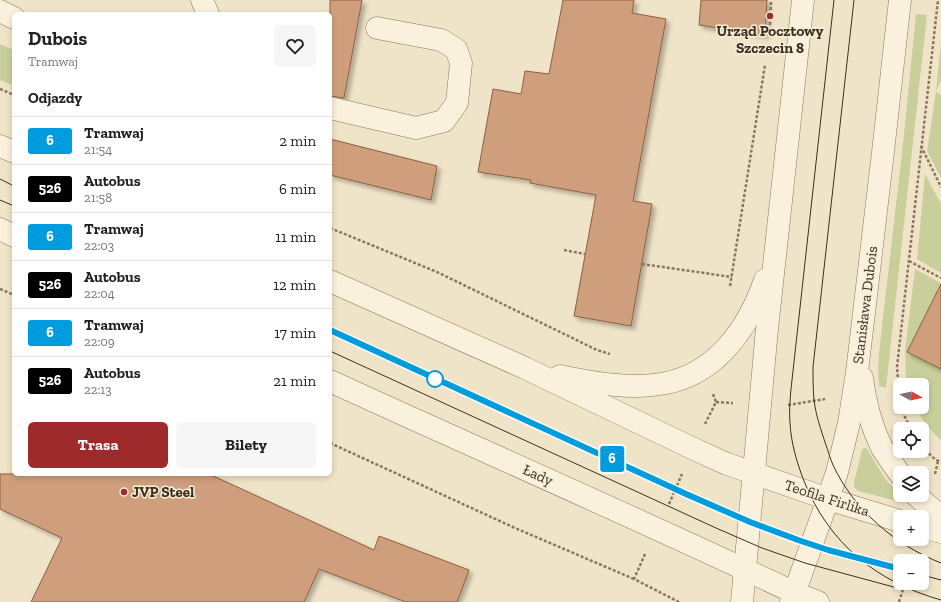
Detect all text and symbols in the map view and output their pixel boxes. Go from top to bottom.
marker: Urząd Pocztowy Szczecin 8 [765,11,775,21]
place label: Urząd Pocztowy Szczecin 8 [717,22,823,57]
button: heart [274,25,316,67]
text: Dubois [28,27,87,50]
text: Tramwaj [28,54,78,69]
text: Odjazdy [28,89,82,107]
text: Tramwaj [84,124,144,142]
text: 6 [46,132,54,149]
text: 2 min [279,132,316,150]
text: 21:54 [84,142,112,157]
text: Autobus [84,172,141,190]
text: 526 [39,180,61,197]
text: 6 min [279,180,316,198]
text: 21:58 [84,190,112,205]
text: Tramwaj [84,220,144,238]
text: 6 [46,228,54,245]
text: 11 min [275,228,316,246]
text: 22:03 [84,238,114,253]
street label: Stanisława Dubois [849,245,881,365]
text: Autobus [84,268,141,286]
text: 526 [39,276,61,293]
text: 12 min [273,276,316,294]
text: 22:04 [84,286,115,301]
text: Tramwaj [84,316,144,334]
text: 6 [46,324,54,341]
text: 17 min [274,324,316,342]
text: 22:09 [84,334,115,349]
text: Autobus [84,364,141,382]
unlabelled marker [426,370,444,388]
text: 526 [39,372,61,389]
text: 21 min [273,372,316,390]
north arrow [893,378,929,414]
map controls [893,378,929,590]
text: 22:13 [84,382,112,397]
button: Trasa [28,422,168,468]
button: Bilety [176,422,316,468]
button: locate [893,422,929,458]
line badge: 6 [599,446,625,472]
text: 6 [608,450,616,467]
street label: Łady [520,460,556,490]
button: layers [893,466,929,502]
street label: Teofila Firlika [782,476,872,520]
place label: JVP Steel [132,483,194,501]
marker: JVP Steel [119,487,129,497]
button: + [893,510,929,546]
button: − [893,554,929,590]

